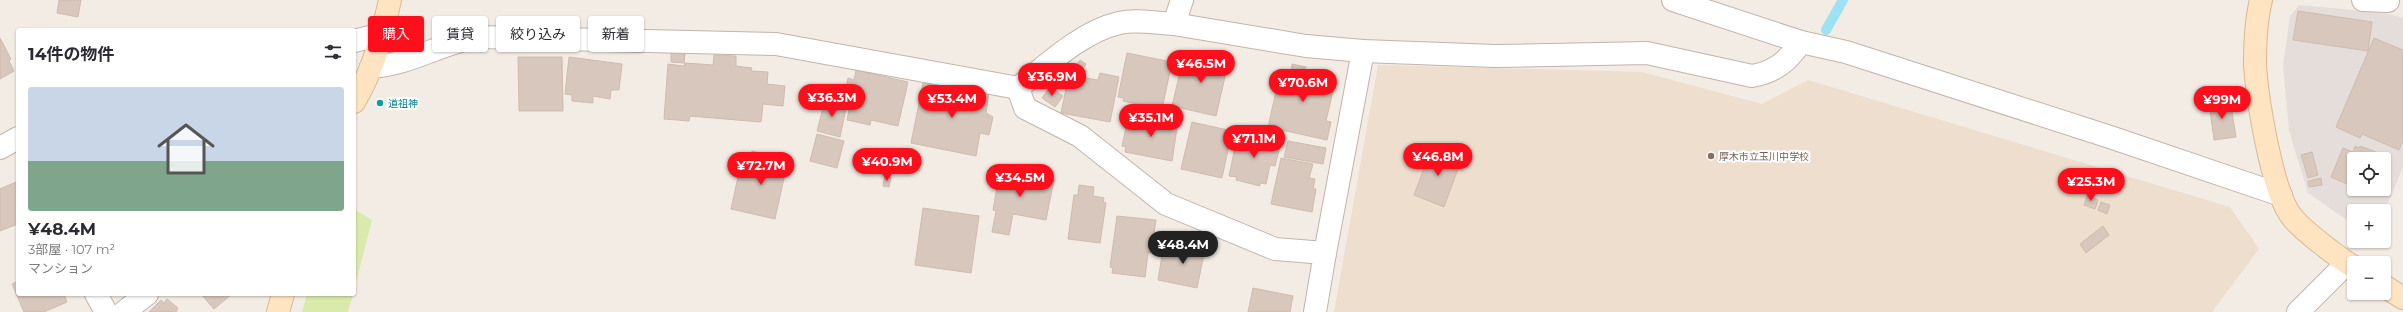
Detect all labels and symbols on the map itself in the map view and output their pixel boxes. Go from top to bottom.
pin: ¥46.5M [1168,50,1234,84]
pin: ¥36.9M [1019,63,1085,97]
pin: ¥70.6M [1270,69,1336,103]
pin: ¥36.3M [799,84,865,118]
pin: ¥53.4M [919,85,985,119]
pin: ¥99M [2198,86,2246,120]
place label: 道祖神 [388,97,418,110]
marker: 道祖神 [375,98,385,108]
pin: ¥35.1M [1118,104,1184,138]
pin: ¥71.1M [1221,125,1287,159]
pin: ¥46.8M [1405,143,1471,177]
pin: ¥40.9M [854,148,920,182]
place label: 厚木市立玉川中学校 [1719,150,1809,163]
marker: 厚木市立玉川中学校 [1706,151,1716,161]
pin: ¥72.7M [728,152,794,186]
pin: ¥34.5M [987,164,1053,198]
pin: ¥25.3M [2058,168,2124,202]
pin: ¥48.4M [1150,231,1216,265]

